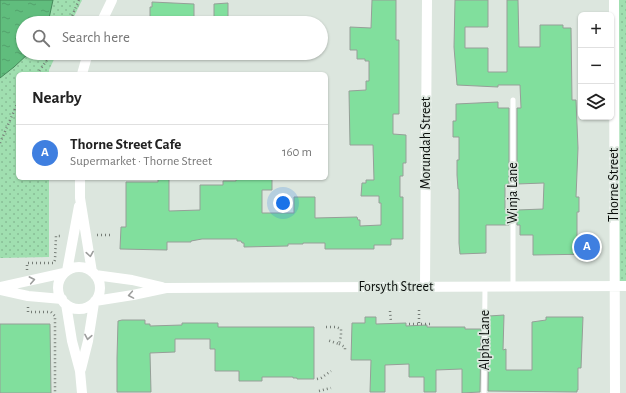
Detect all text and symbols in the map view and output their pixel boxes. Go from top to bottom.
map controls [578,12,614,120]
button: + [578,12,614,48]
search box [16,16,328,60]
icon: search [30,27,52,49]
text: Search here [62,30,130,45]
button: − [578,48,614,84]
button: layers [578,84,614,120]
text: Nearby [32,89,82,106]
street label: Morundah Street [419,96,433,189]
text: Thorne Street Cafe [70,137,181,152]
text: A [41,146,49,159]
text: 160 m [282,146,312,159]
street label: Thorne Street [607,147,621,222]
text: Supermarket · Thorne Street [70,155,212,168]
street label: Winja Lane [506,162,520,224]
your location [273,193,293,213]
pin: A [574,232,600,262]
one-way arrow [85,251,94,257]
one-way arrow [29,276,35,284]
street label: Forsyth Street [359,280,434,294]
one-way arrow [127,291,134,299]
street label: Alpha Lane [478,310,492,370]
one-way arrow [84,334,93,340]

